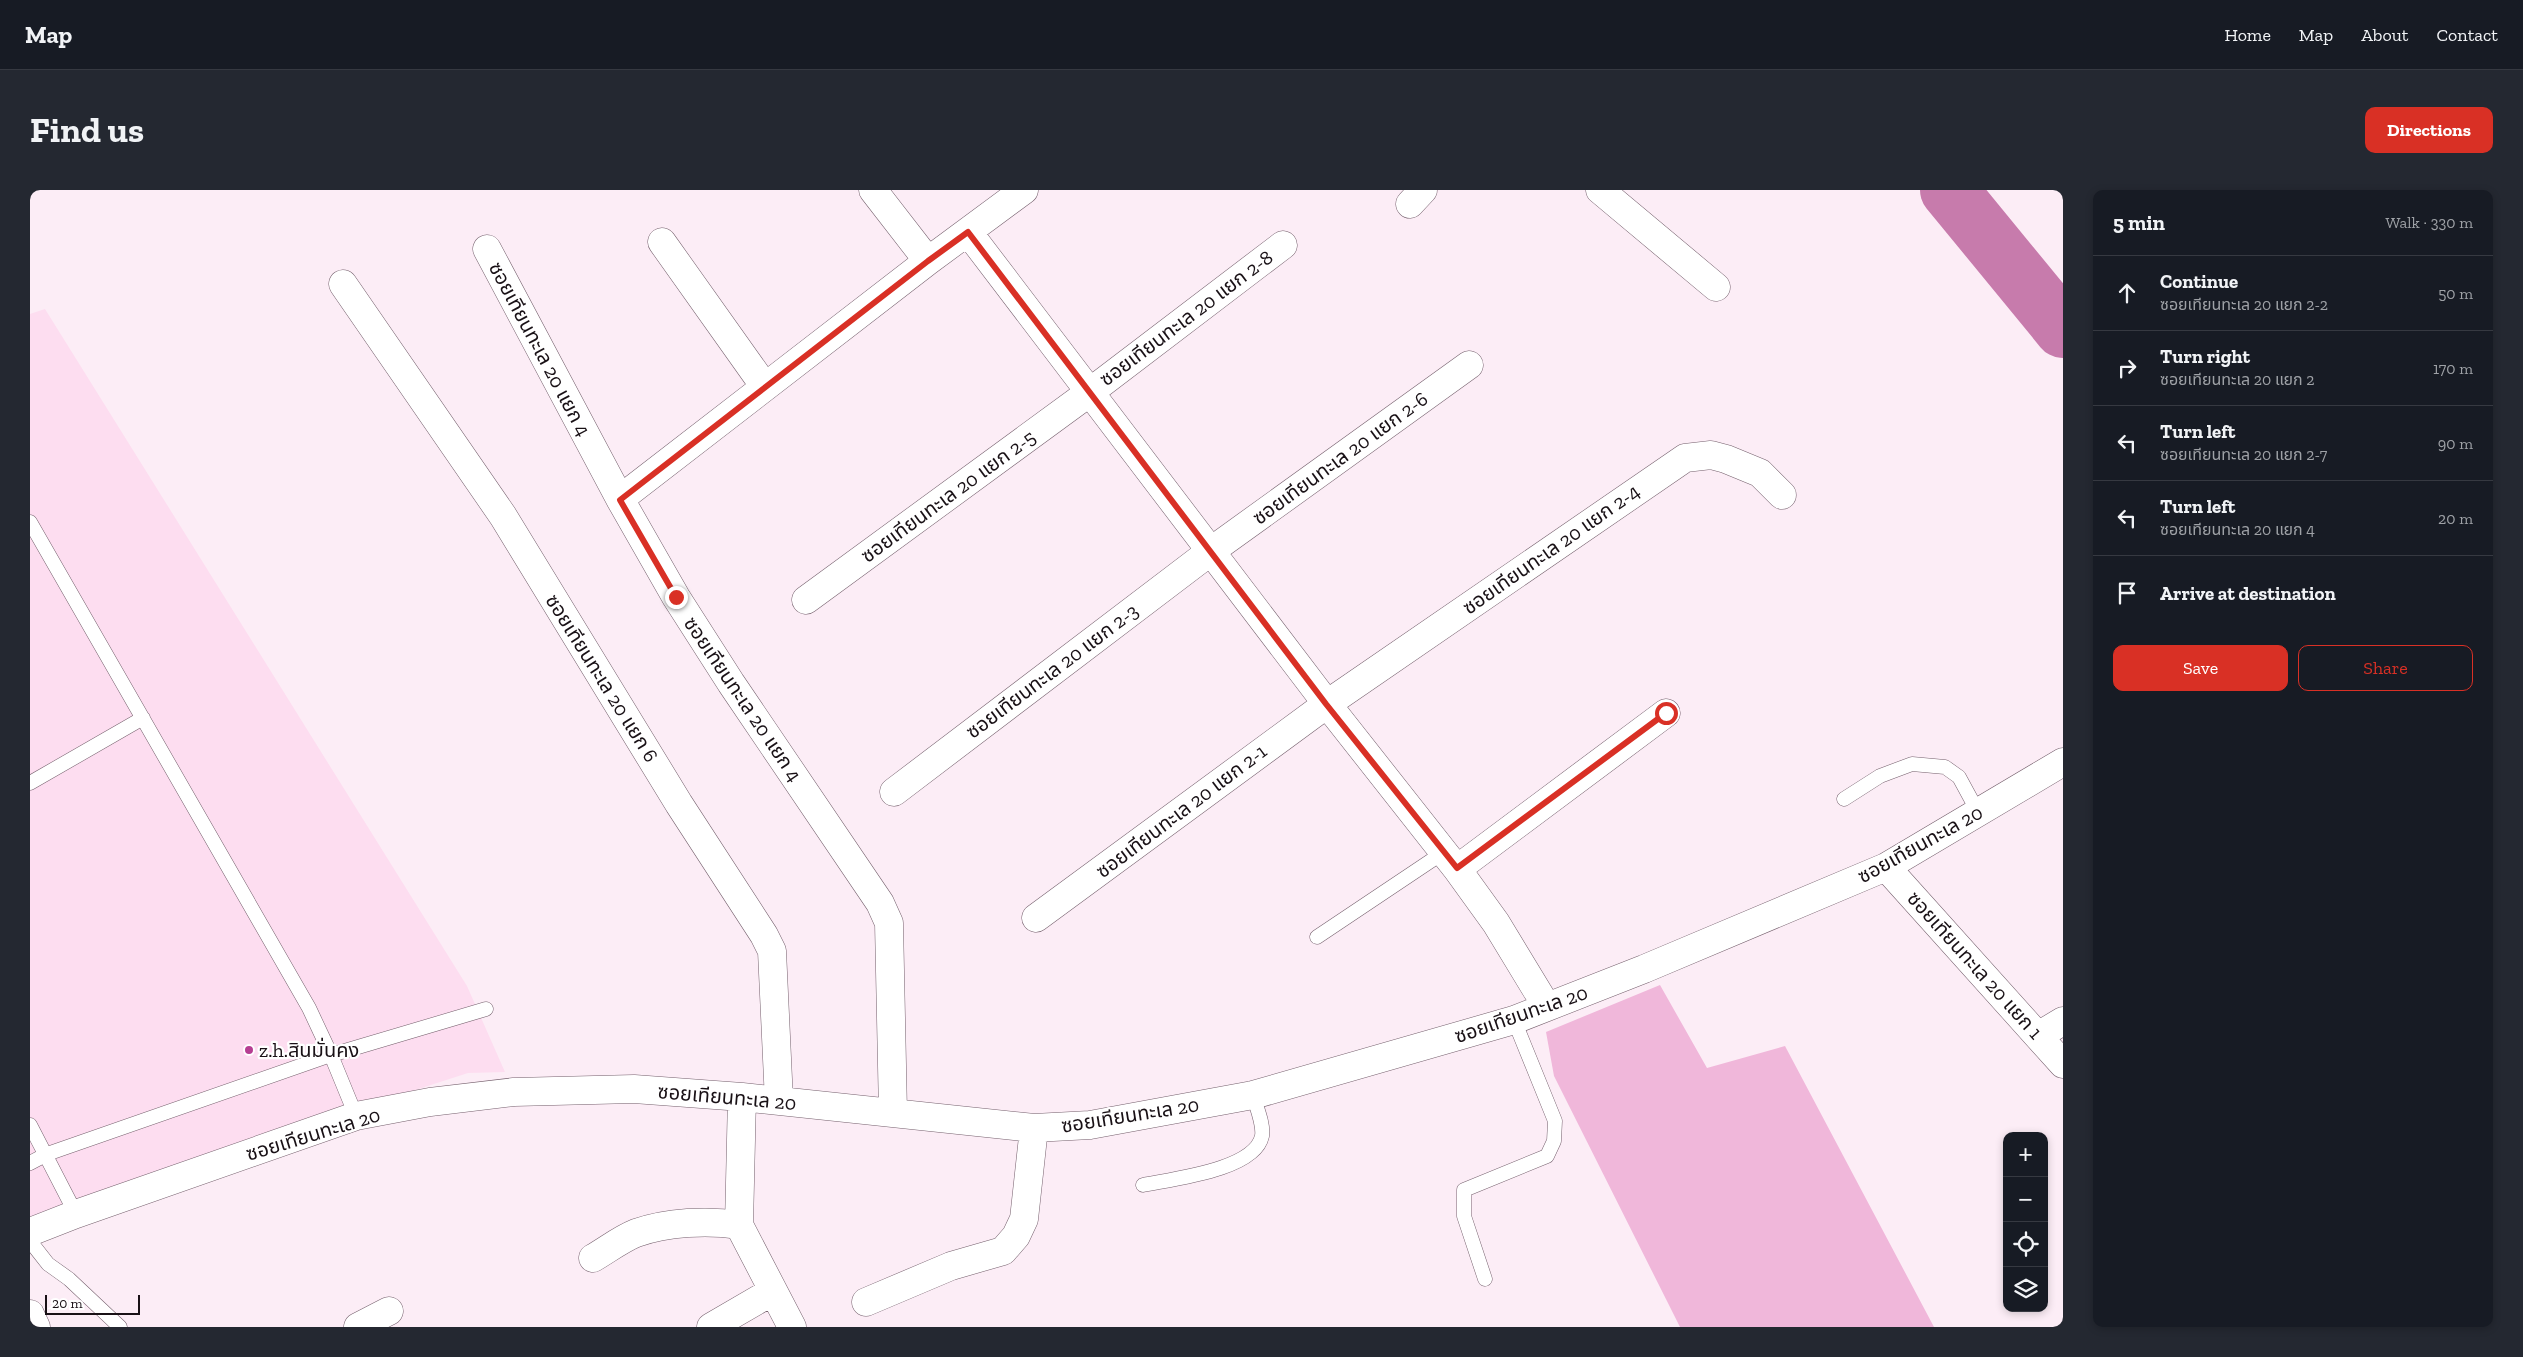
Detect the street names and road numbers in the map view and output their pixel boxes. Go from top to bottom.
street label: ซอยเทียนทะเล 20 แยก 2-8 [1095,245,1277,391]
street label: ซอยเทียนทะเล 20 แยก 4 [484,258,596,440]
street label: ซอยเทียนทะเล 20 แยก 2-6 [1248,386,1432,530]
street label: ซอยเทียนทะเล 20 แยก 2-5 [856,425,1040,567]
street label: ซอยเทียนทะเล 20 แยก 2-4 [1458,479,1644,619]
street label: ซอยเทียนทะเล 20 แยก 6 [541,590,663,766]
street label: ซอยเทียนทะเล 20 แยก 2-3 [961,598,1143,744]
street label: ซอยเทียนทะเล 20 แยก 4 [679,612,807,786]
street label: ซอยเทียนทะเล 20 แยก 2-1 [1091,739,1271,883]
street label: ซอยเทียนทะเล 20 [1853,800,1987,888]
street label: ซอยเทียนทะเล 20 แยก 1 [1902,886,2048,1044]
street label: ซอยเทียนทะเล 20 [1451,980,1591,1048]
street label: ซอยเทียนทะเล 20 [657,1079,797,1115]
street label: ซอยเทียนทะเล 20 [1059,1092,1201,1138]
street label: ซอยเทียนทะเล 20 [243,1102,383,1166]

